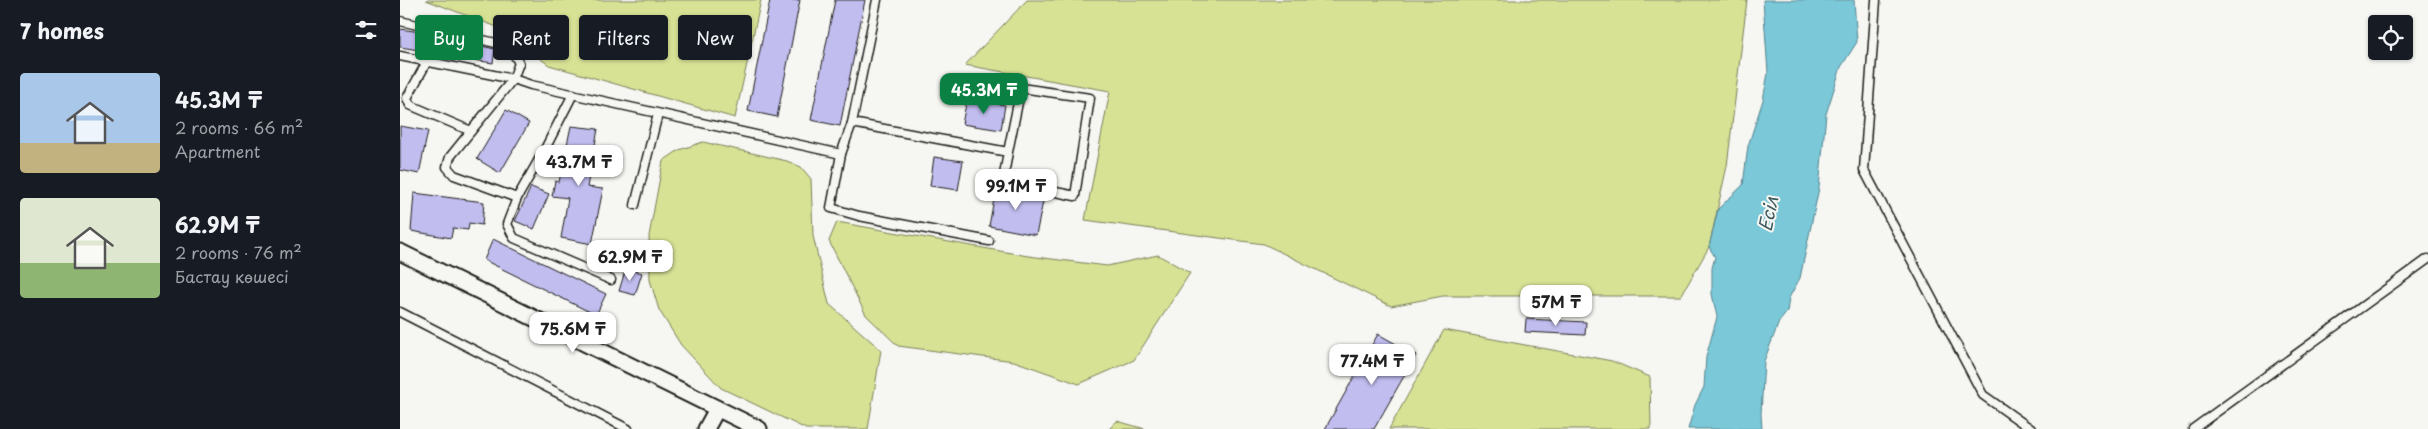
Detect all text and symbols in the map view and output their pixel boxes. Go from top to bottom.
text: 7 homes [20,14,104,46]
chip: Buy [415,15,483,60]
chip: Rent [493,15,569,60]
chip: Filters [579,15,668,60]
chip: New [678,15,752,60]
map controls [2368,15,2413,60]
button: locate [2368,15,2413,60]
icon: filters [352,16,380,44]
pin: 45.3M ₸ [938,72,1030,115]
text: 45.3M ₸ [951,77,1017,101]
text: 45.3M ₸ [175,83,262,115]
icon: home [60,93,120,153]
text: 2 rooms · 66 m² [175,115,303,139]
text: Apartment [175,139,260,163]
pin: 43.7M ₸ [533,144,625,187]
text: 43.7M ₸ [546,149,612,173]
pin: 99.1M ₸ [970,168,1062,211]
text: 99.1M ₸ [986,173,1046,197]
water label: Есіл [1751,193,1784,234]
text: 62.9M ₸ [175,208,259,240]
icon: home [60,218,120,278]
text: 2 rooms · 76 m² [175,240,302,264]
pin: 62.9M ₸ [584,240,676,282]
text: 62.9M ₸ [598,244,662,268]
text: Бастау көшесі [175,264,289,288]
pin: 57M ₸ [1521,284,1591,327]
text: 57M ₸ [1531,289,1581,313]
pin: 75.6M ₸ [527,312,619,354]
text: 75.6M ₸ [540,316,606,340]
pin: 77.4M ₸ [1326,344,1418,386]
text: 77.4M ₸ [1340,348,1404,372]

